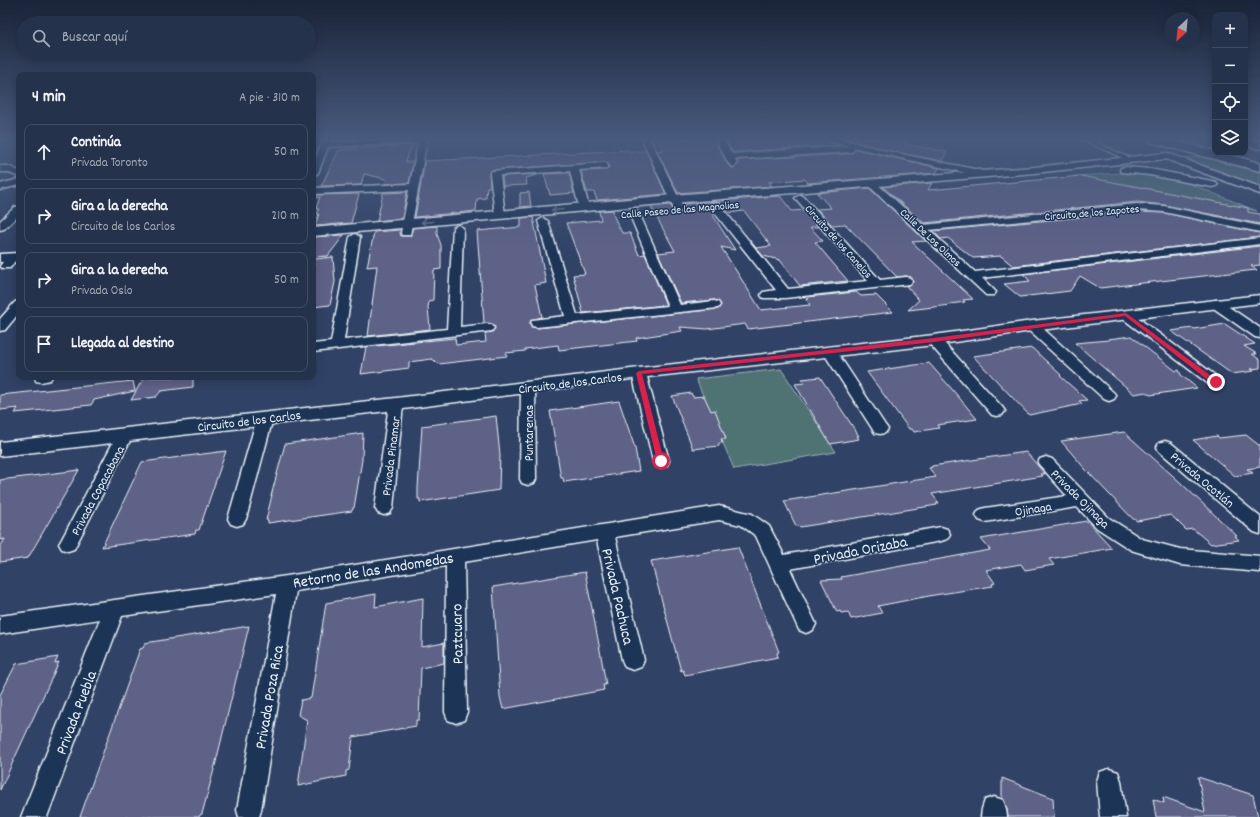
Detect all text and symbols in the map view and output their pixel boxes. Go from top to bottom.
north arrow [1164,12,1200,48]
map controls [1212,12,1248,156]
button: + [1212,12,1248,48]
search box [16,16,316,60]
icon: search [30,27,52,49]
text: Buscar aquí [62,27,127,49]
button: − [1212,48,1248,84]
button: locate [1212,84,1248,120]
text: 4 min [32,86,66,110]
text: A pie · 310 m [239,89,300,108]
button: layers [1212,120,1248,156]
text: Continúa [71,132,121,154]
icon: ahead [33,141,55,163]
text: 50 m [274,143,299,162]
text: Privada Toronto [71,154,148,173]
text: Gira a la derecha [71,196,168,218]
street label: Calle Paseo de las Magnolias [620,198,740,224]
street label: Circuito de los Canelos [800,202,875,283]
street label: Circuito de los Zapotes [1044,202,1140,226]
icon: right [33,205,55,227]
one-way arrow [551,206,564,213]
street label: Calle De Los Olmos [895,206,964,271]
text: 210 m [271,207,299,226]
text: Circuito de los Carlos [71,218,175,237]
one-way arrow [421,218,434,225]
text: Gira a la derecha [71,260,168,282]
icon: right [33,269,55,291]
text: 50 m [274,271,299,290]
text: Privada Oslo [71,282,133,301]
icon: arrive [33,333,55,355]
text: Llegada al destino [71,333,174,355]
street label: Circuito de los Carlos [517,369,623,400]
route end [1207,373,1225,391]
street label: Puntarenas [521,405,540,461]
street label: Circuito de los Carlos [196,407,302,438]
street label: Privada Pinamar [378,415,407,497]
street label: Privada Copacabana [68,442,131,539]
street label: Privada Ocotlán [1165,448,1238,513]
route start [652,452,670,470]
street label: Privada Ojinaga [1045,466,1114,534]
street label: Ojinaga [1014,498,1054,523]
street label: Privada Orizaba [812,531,910,572]
street label: Privada Pachuca [594,546,639,648]
street label: Retorno de las Andomedas [291,547,456,596]
street label: Paztcuaro [446,603,471,664]
street label: Privada Poza Rica [250,643,291,751]
street label: Privada Puebla [51,667,104,758]

